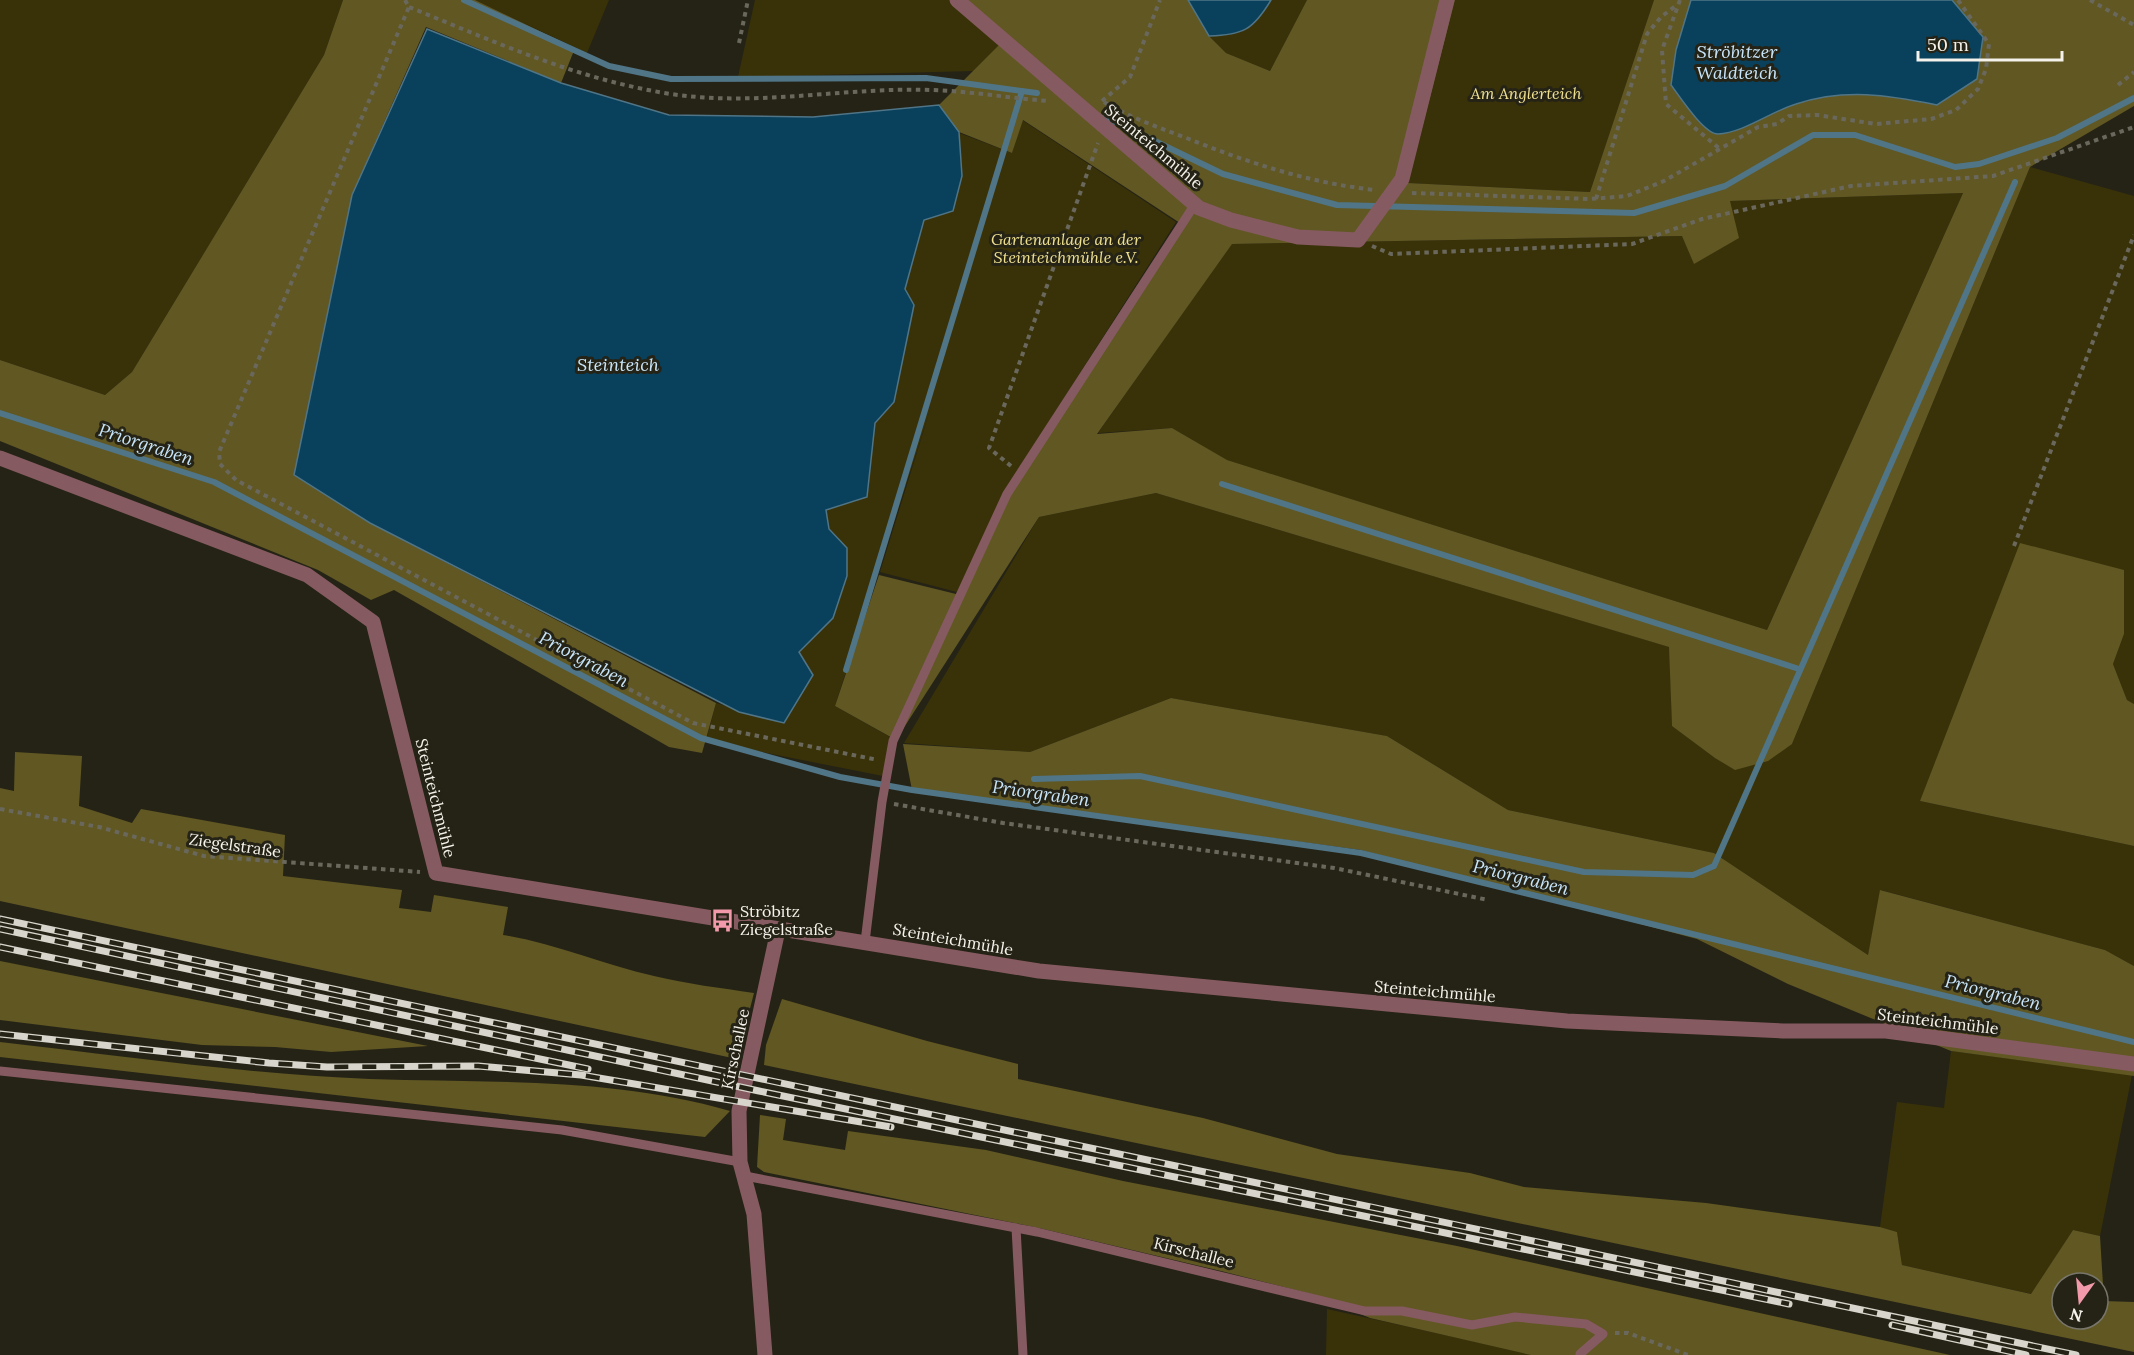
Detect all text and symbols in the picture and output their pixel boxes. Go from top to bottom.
scale bar [1918,24,2062,62]
text: 50 m [1927,33,1969,56]
water label: Ströbitzer Waldteich [1696,40,1778,84]
park label: Am Anglerteich [1469,83,1582,103]
street label: Steinteichmühle [1101,99,1207,193]
park label: Gartenanlage an der Steinteichmühle e.V. [991,229,1142,267]
water label: Steinteich [577,353,660,376]
water label: Priorgraben [96,418,196,470]
water label: Priorgraben [535,626,633,692]
street label: Steinteichmühle [412,736,461,860]
water label: Priorgraben [991,775,1091,811]
street label: Ziegelstraße [188,829,283,861]
water label: Priorgraben [1471,854,1571,900]
place label: Ströbitz Ziegelstraße [740,901,833,939]
bus stop icon: Ströbitz Ziegelstraße [709,907,735,933]
street label: Steinteichmühle [891,919,1015,959]
water label: Priorgraben [1943,969,2043,1015]
street label: Steinteichmühle [1373,976,1497,1006]
street label: Steinteichmühle [1876,1004,2000,1038]
street label: Kirschallee [717,1006,753,1091]
street label: Kirschallee [1152,1232,1237,1272]
north arrow [2050,1271,2110,1331]
text: N [2068,1304,2085,1327]

